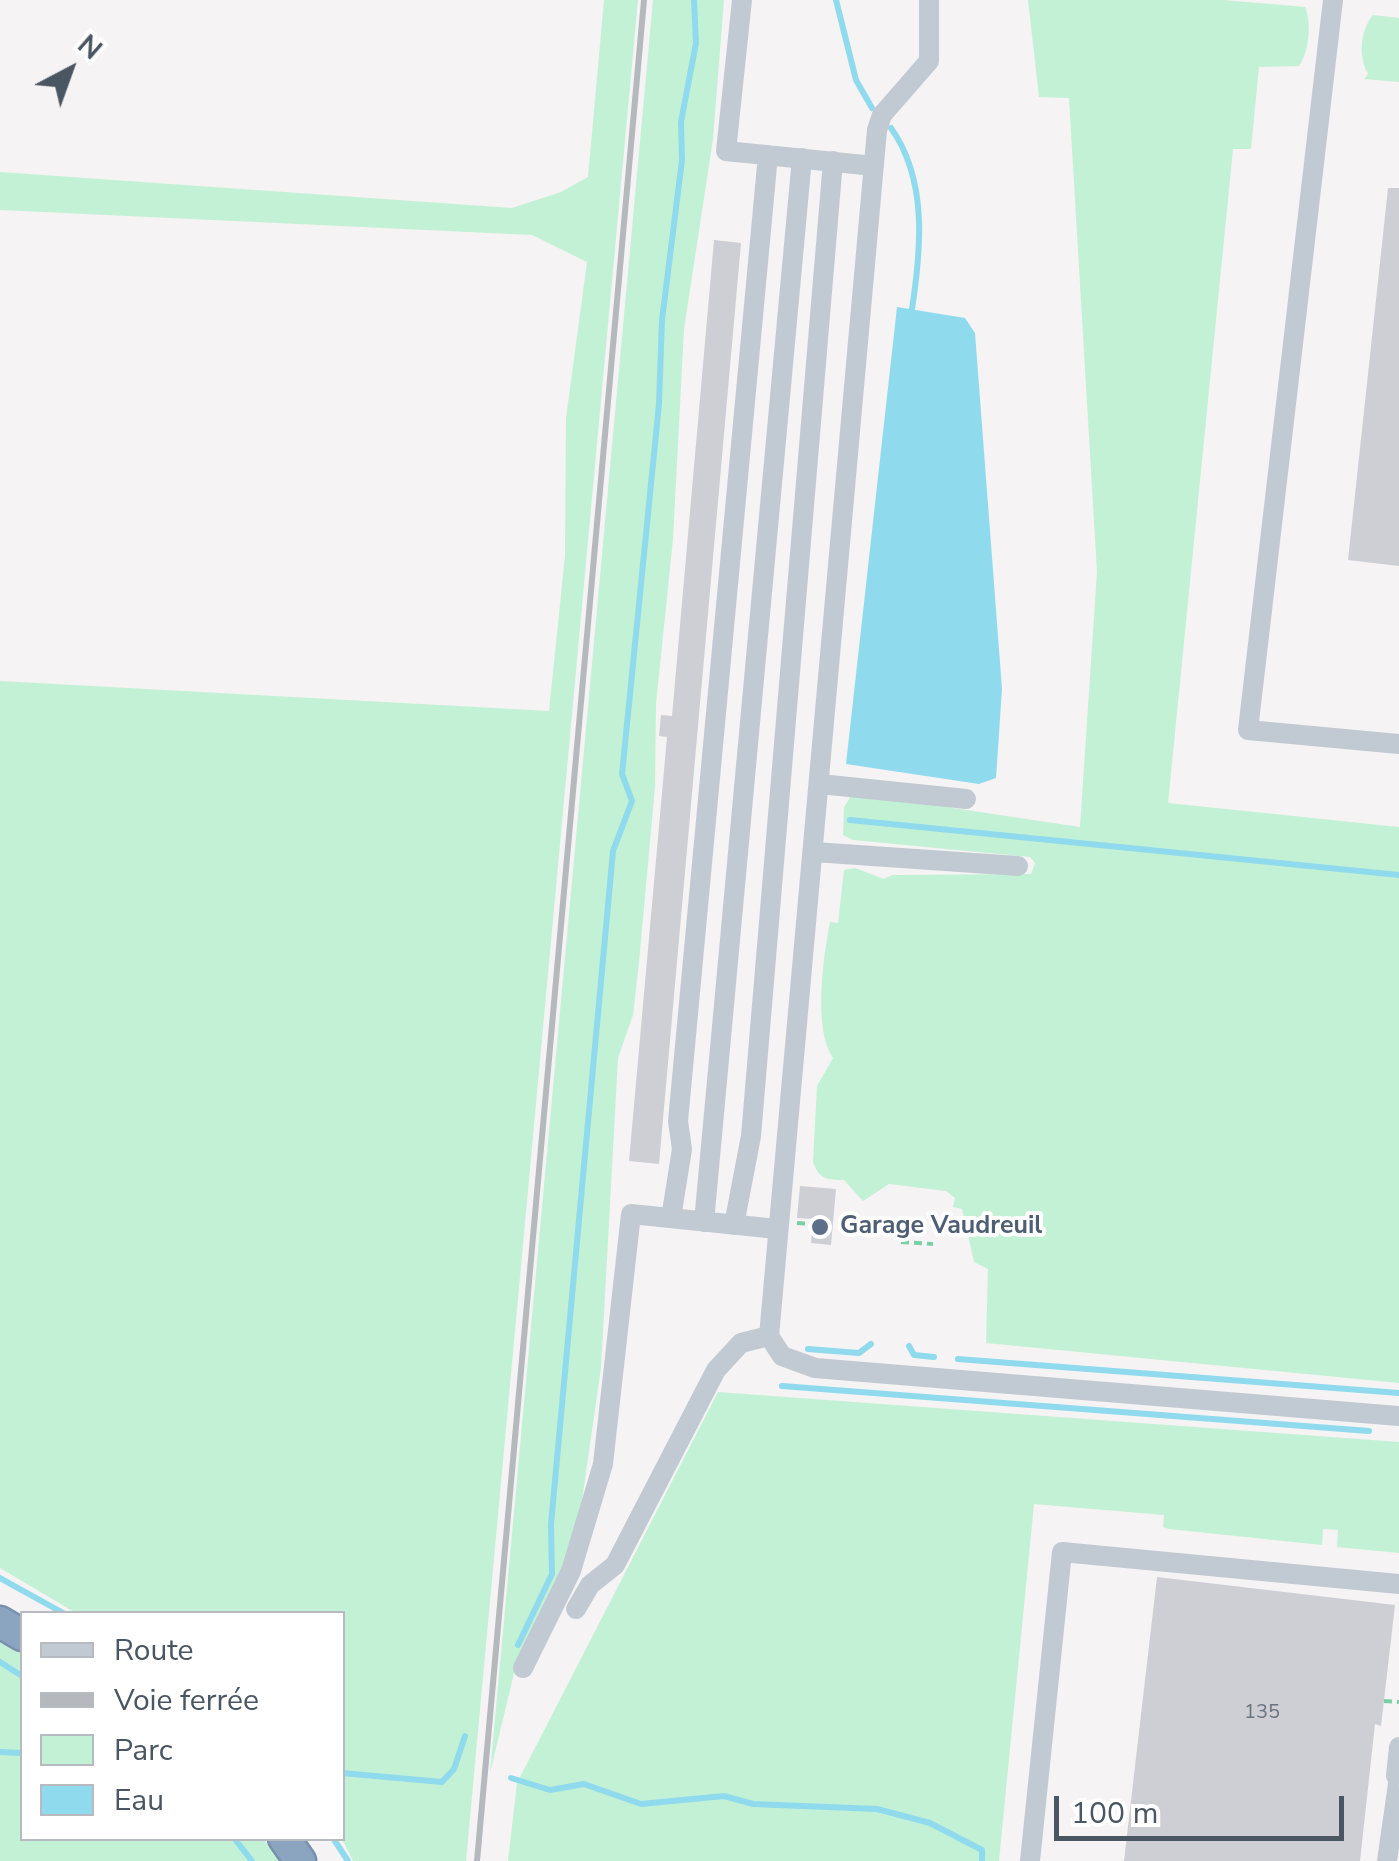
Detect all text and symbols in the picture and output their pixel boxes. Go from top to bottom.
north arrow [20,20,120,120]
text: N [69,26,110,69]
place label: Garage Vaudreuil [840,1212,1042,1242]
marker: Garage Vaudreuil [809,1216,831,1238]
legend [20,1611,345,1841]
text: Route [114,1630,194,1671]
text: Voie ferrée [114,1680,259,1721]
house number: 135 [1244,1701,1280,1725]
text: Parc [114,1730,173,1771]
scale bar [1059,1776,1349,1838]
text: Eau [114,1780,164,1821]
text: 100 m [1071,1793,1158,1834]

